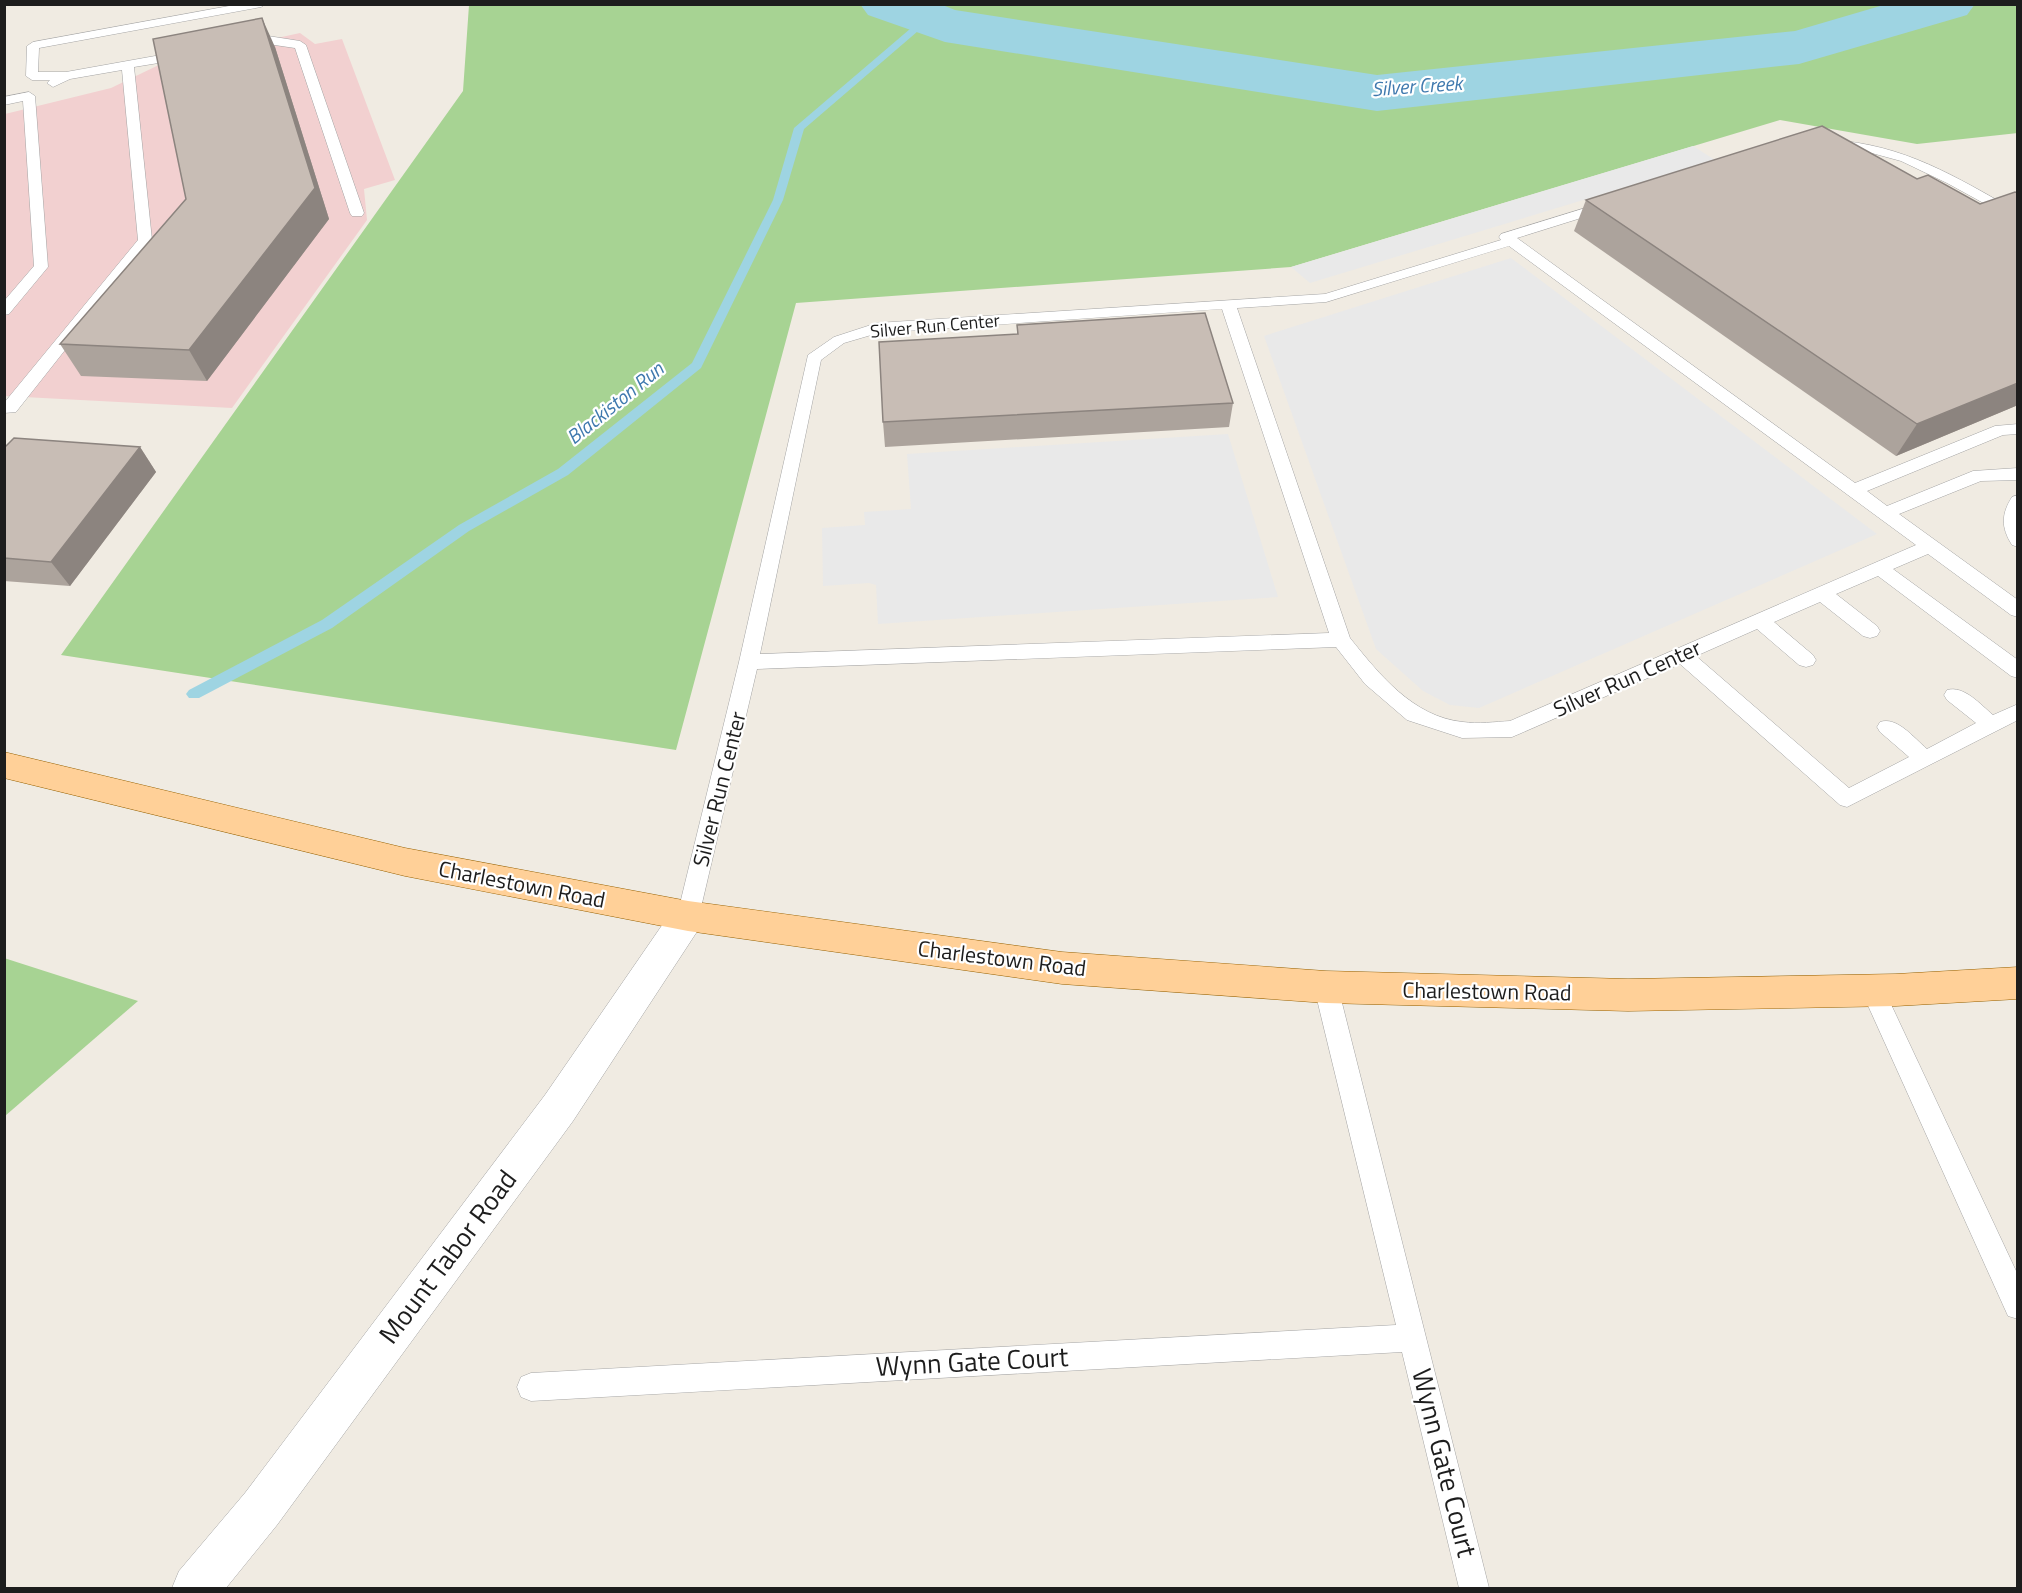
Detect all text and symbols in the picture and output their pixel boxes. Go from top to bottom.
water label: Silver Creek [1371,67,1465,104]
street label: Silver Run Center [869,306,1001,345]
water label: Blackiston Run [559,353,671,452]
street label: Silver Run Center [1548,630,1707,726]
street label: Silver Run Center [683,708,755,870]
street label: Charlestown Road [436,851,608,917]
street label: Charlestown Road [916,931,1088,985]
street label: Charlestown Road [1402,973,1572,1009]
street label: Mount Tabor Road [368,1161,526,1352]
street label: Wynn Gate Court [875,1335,1070,1386]
street label: Wynn Gate Court [1402,1364,1489,1562]

